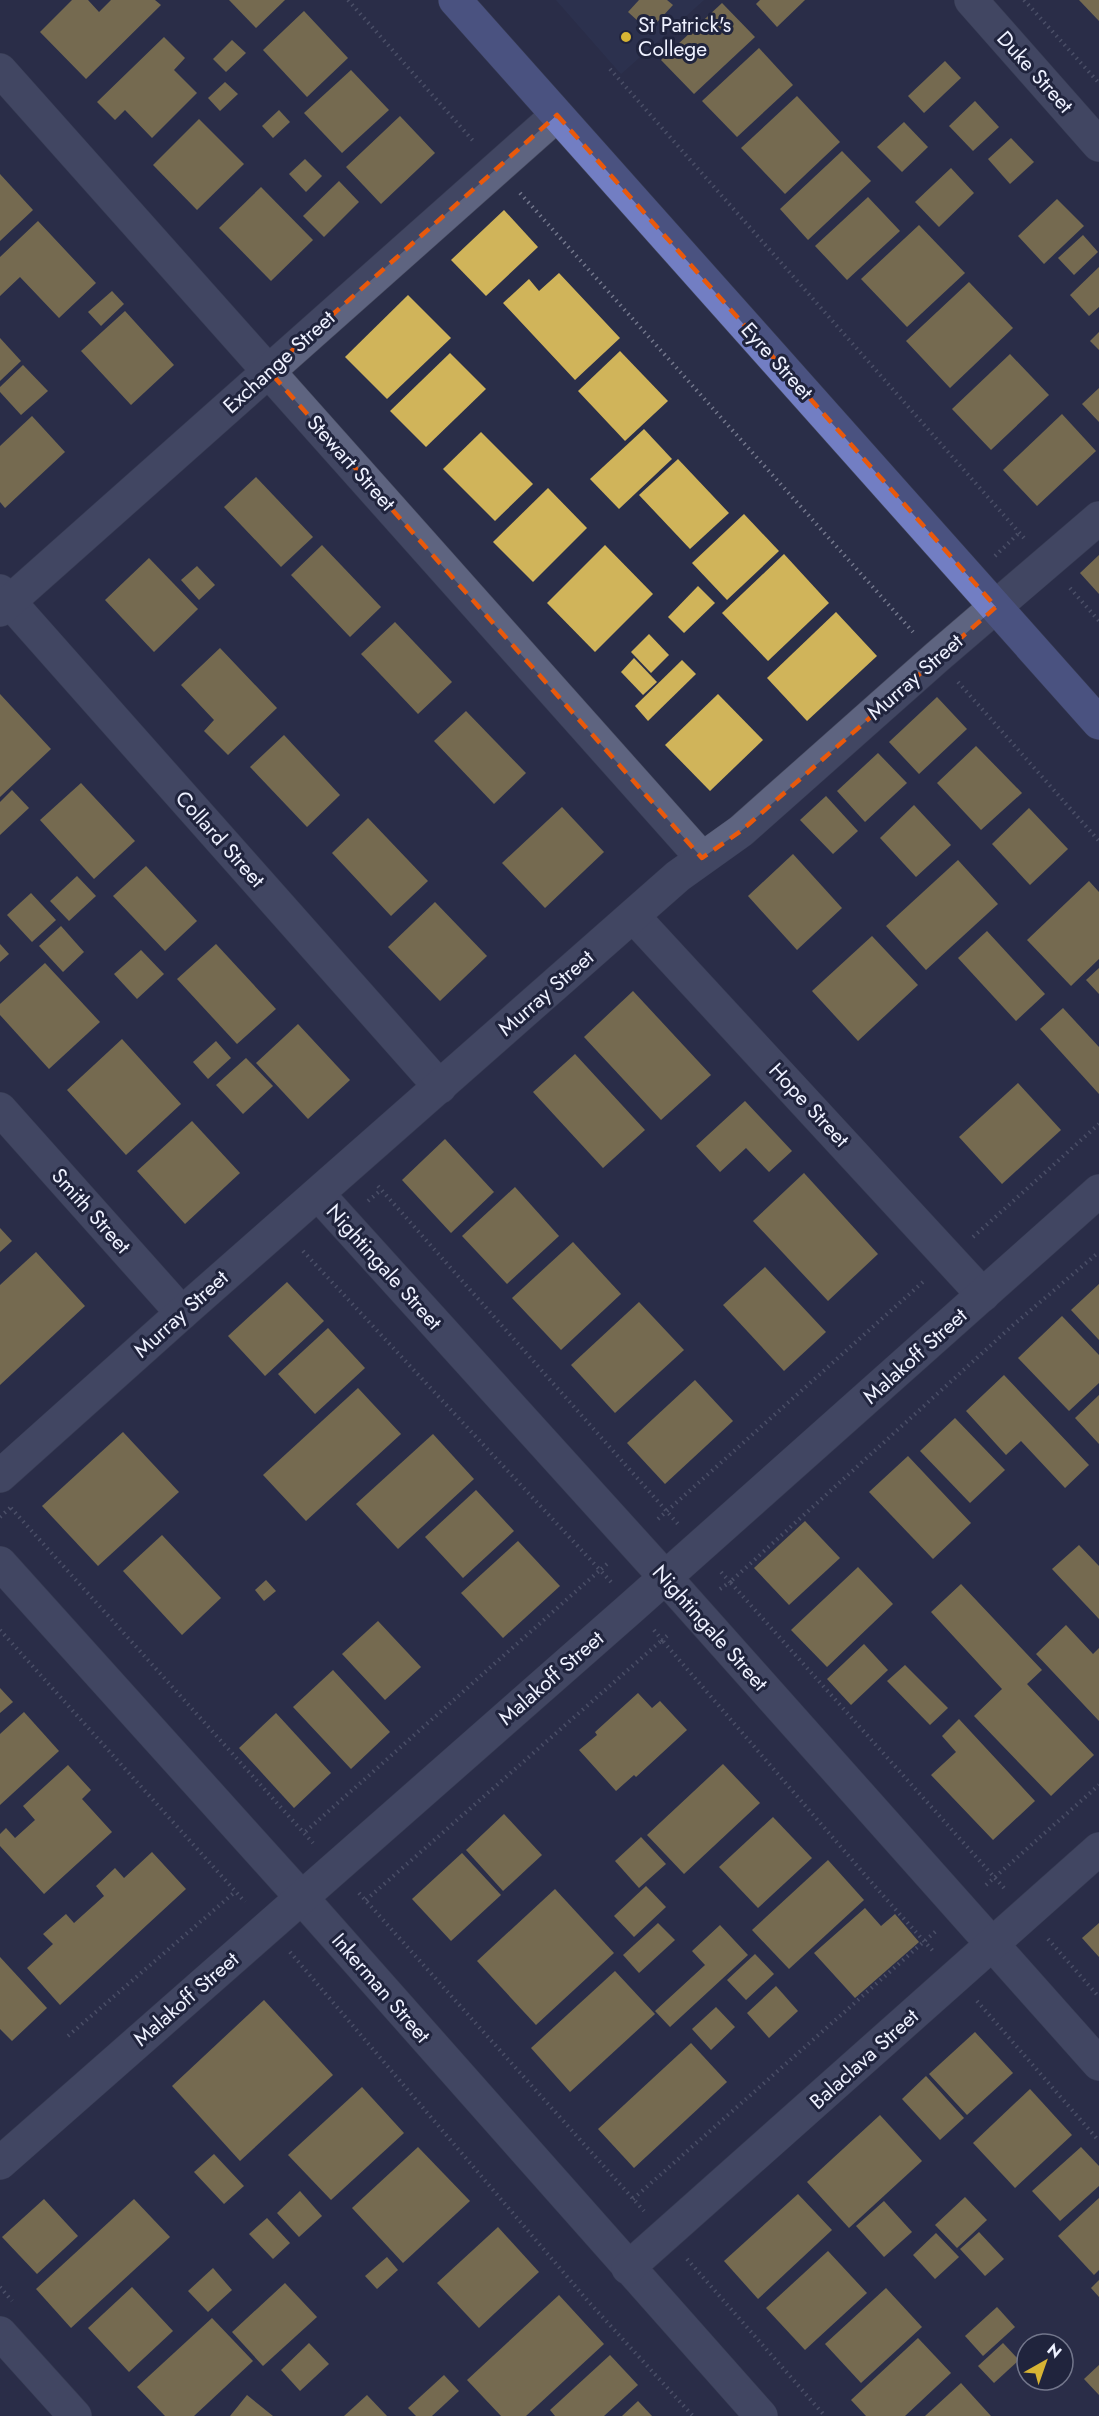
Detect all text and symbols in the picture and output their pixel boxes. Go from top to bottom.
place label: St Patrick's College [638,10,731,64]
street label: Duke Street [990,24,1080,120]
marker: St Patrick's College [619,30,633,44]
street label: Exchange Street [216,304,342,420]
street label: Eyre Street [734,316,820,406]
street label: Stewart Street [300,408,402,518]
street label: Murray Street [861,627,969,727]
street label: Collard Street [168,784,272,894]
street label: Murray Street [492,943,600,1043]
street label: Hope Street [762,1056,856,1154]
street label: Smith Street [44,1162,138,1260]
street label: Nightingale Street [319,1197,449,1337]
street label: Murray Street [127,1263,235,1365]
street label: Malakoff Street [856,1301,974,1411]
street label: Nightingale Street [645,1558,775,1698]
street label: Malakoff Street [492,1624,610,1732]
street label: Inkerman Street [325,1926,437,2050]
street label: Malakoff Street [127,1945,245,2053]
street label: Balaclava Street [803,2002,925,2116]
north arrow [1015,2332,1075,2392]
text: N [1042,2338,1067,2364]

